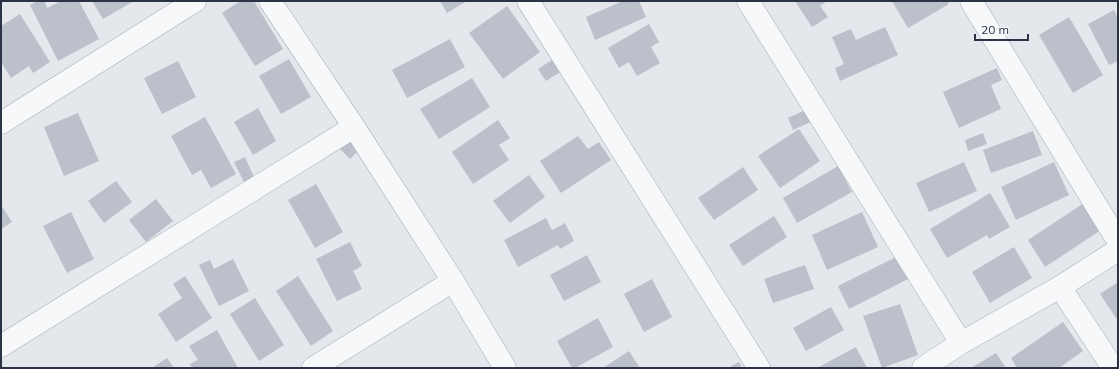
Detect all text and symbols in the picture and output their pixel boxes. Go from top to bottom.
scale bar [975,16,1028,42]
text: 20 m [981,22,1009,37]

